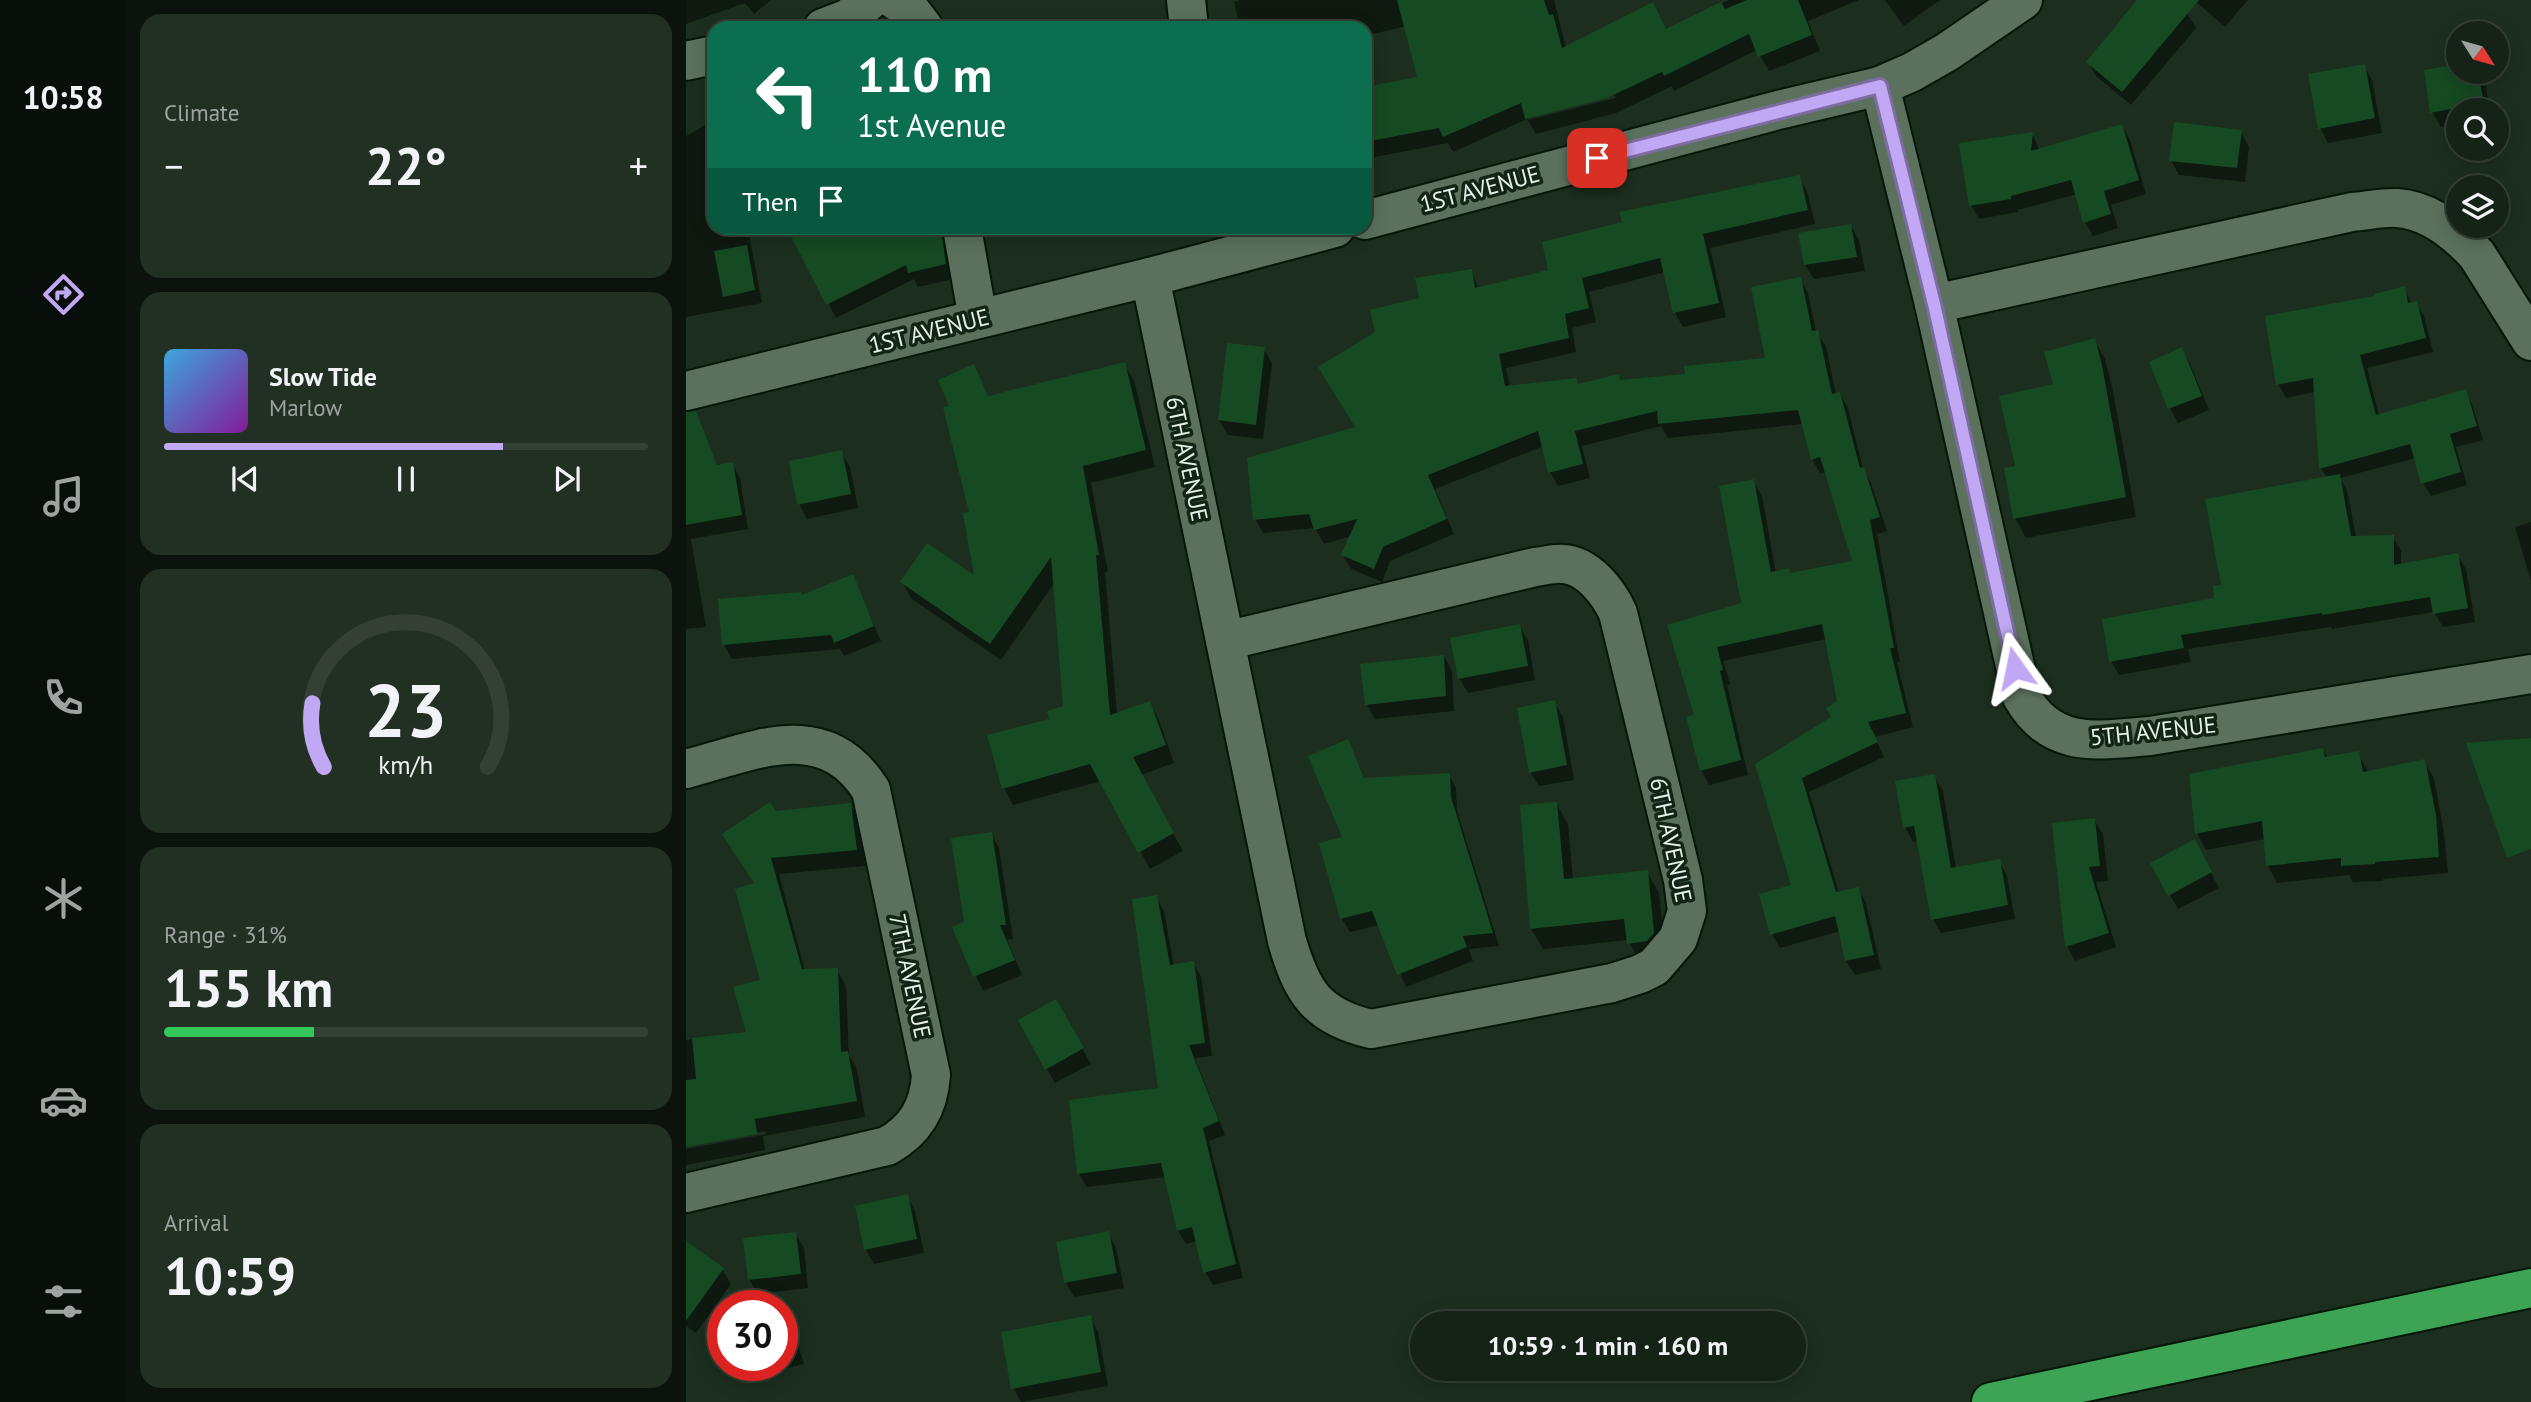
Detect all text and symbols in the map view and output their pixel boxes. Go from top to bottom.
north arrow [2446,21,2510,84]
map controls [2446,21,2509,238]
text: 110 m [857,42,992,106]
icon: left [742,49,833,140]
text: 10:58 [22,76,104,118]
text: Climate [164,98,239,127]
button: search [2446,98,2509,161]
text: 1st Avenue [857,104,1006,146]
pin [1567,128,1627,188]
text: 22° [365,132,447,199]
icon: arrive [1578,139,1616,177]
text: − [164,141,183,190]
text: + [629,141,648,190]
street label: 1ST AVENUE [1417,159,1543,218]
button: layers [2446,175,2509,238]
icon: arrive [812,182,850,220]
text: Then [742,185,798,218]
icon: directions [39,270,88,319]
street label: 1ST AVENUE [866,302,992,359]
text: Slow Tide [269,360,377,393]
text: Marlow [269,393,342,422]
street label: 6TH AVENUE [1160,394,1215,524]
icon: previous [226,460,264,498]
icon: pause [387,460,425,498]
icon: next [548,460,586,498]
icon: music [39,472,88,521]
position arrow [1978,631,2052,705]
text: 23 [365,663,447,757]
icon: phone [39,673,88,722]
street label: 5TH AVENUE [2088,709,2218,752]
text: km/h [379,749,433,781]
street label: 6TH AVENUE [1644,775,1699,905]
icon: climate [39,874,88,923]
street label: 7TH AVENUE [883,911,938,1041]
text: Range · 31% [164,920,287,949]
text: 155 km [164,954,333,1021]
icon: car [39,1076,88,1125]
text: Arrival [164,1208,228,1237]
text: 10:59 [164,1242,296,1309]
icon: filters [39,1277,88,1326]
speed limit sign: 30 [707,1290,798,1381]
text: 10:59 · 1 min · 160 m [1488,1329,1728,1362]

